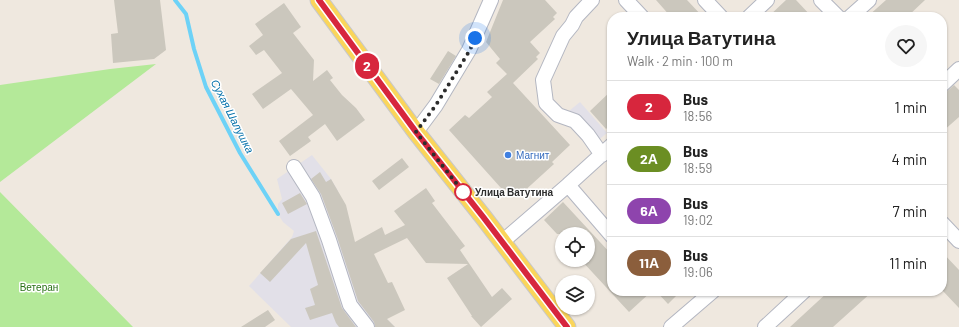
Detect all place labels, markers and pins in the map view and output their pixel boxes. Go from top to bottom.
place label: Магнит [516,149,550,161]
marker: Магнит [503,150,513,160]
marker: Улица Ватутина [454,183,472,201]
place label: Улица Ватутина [475,186,554,198]

